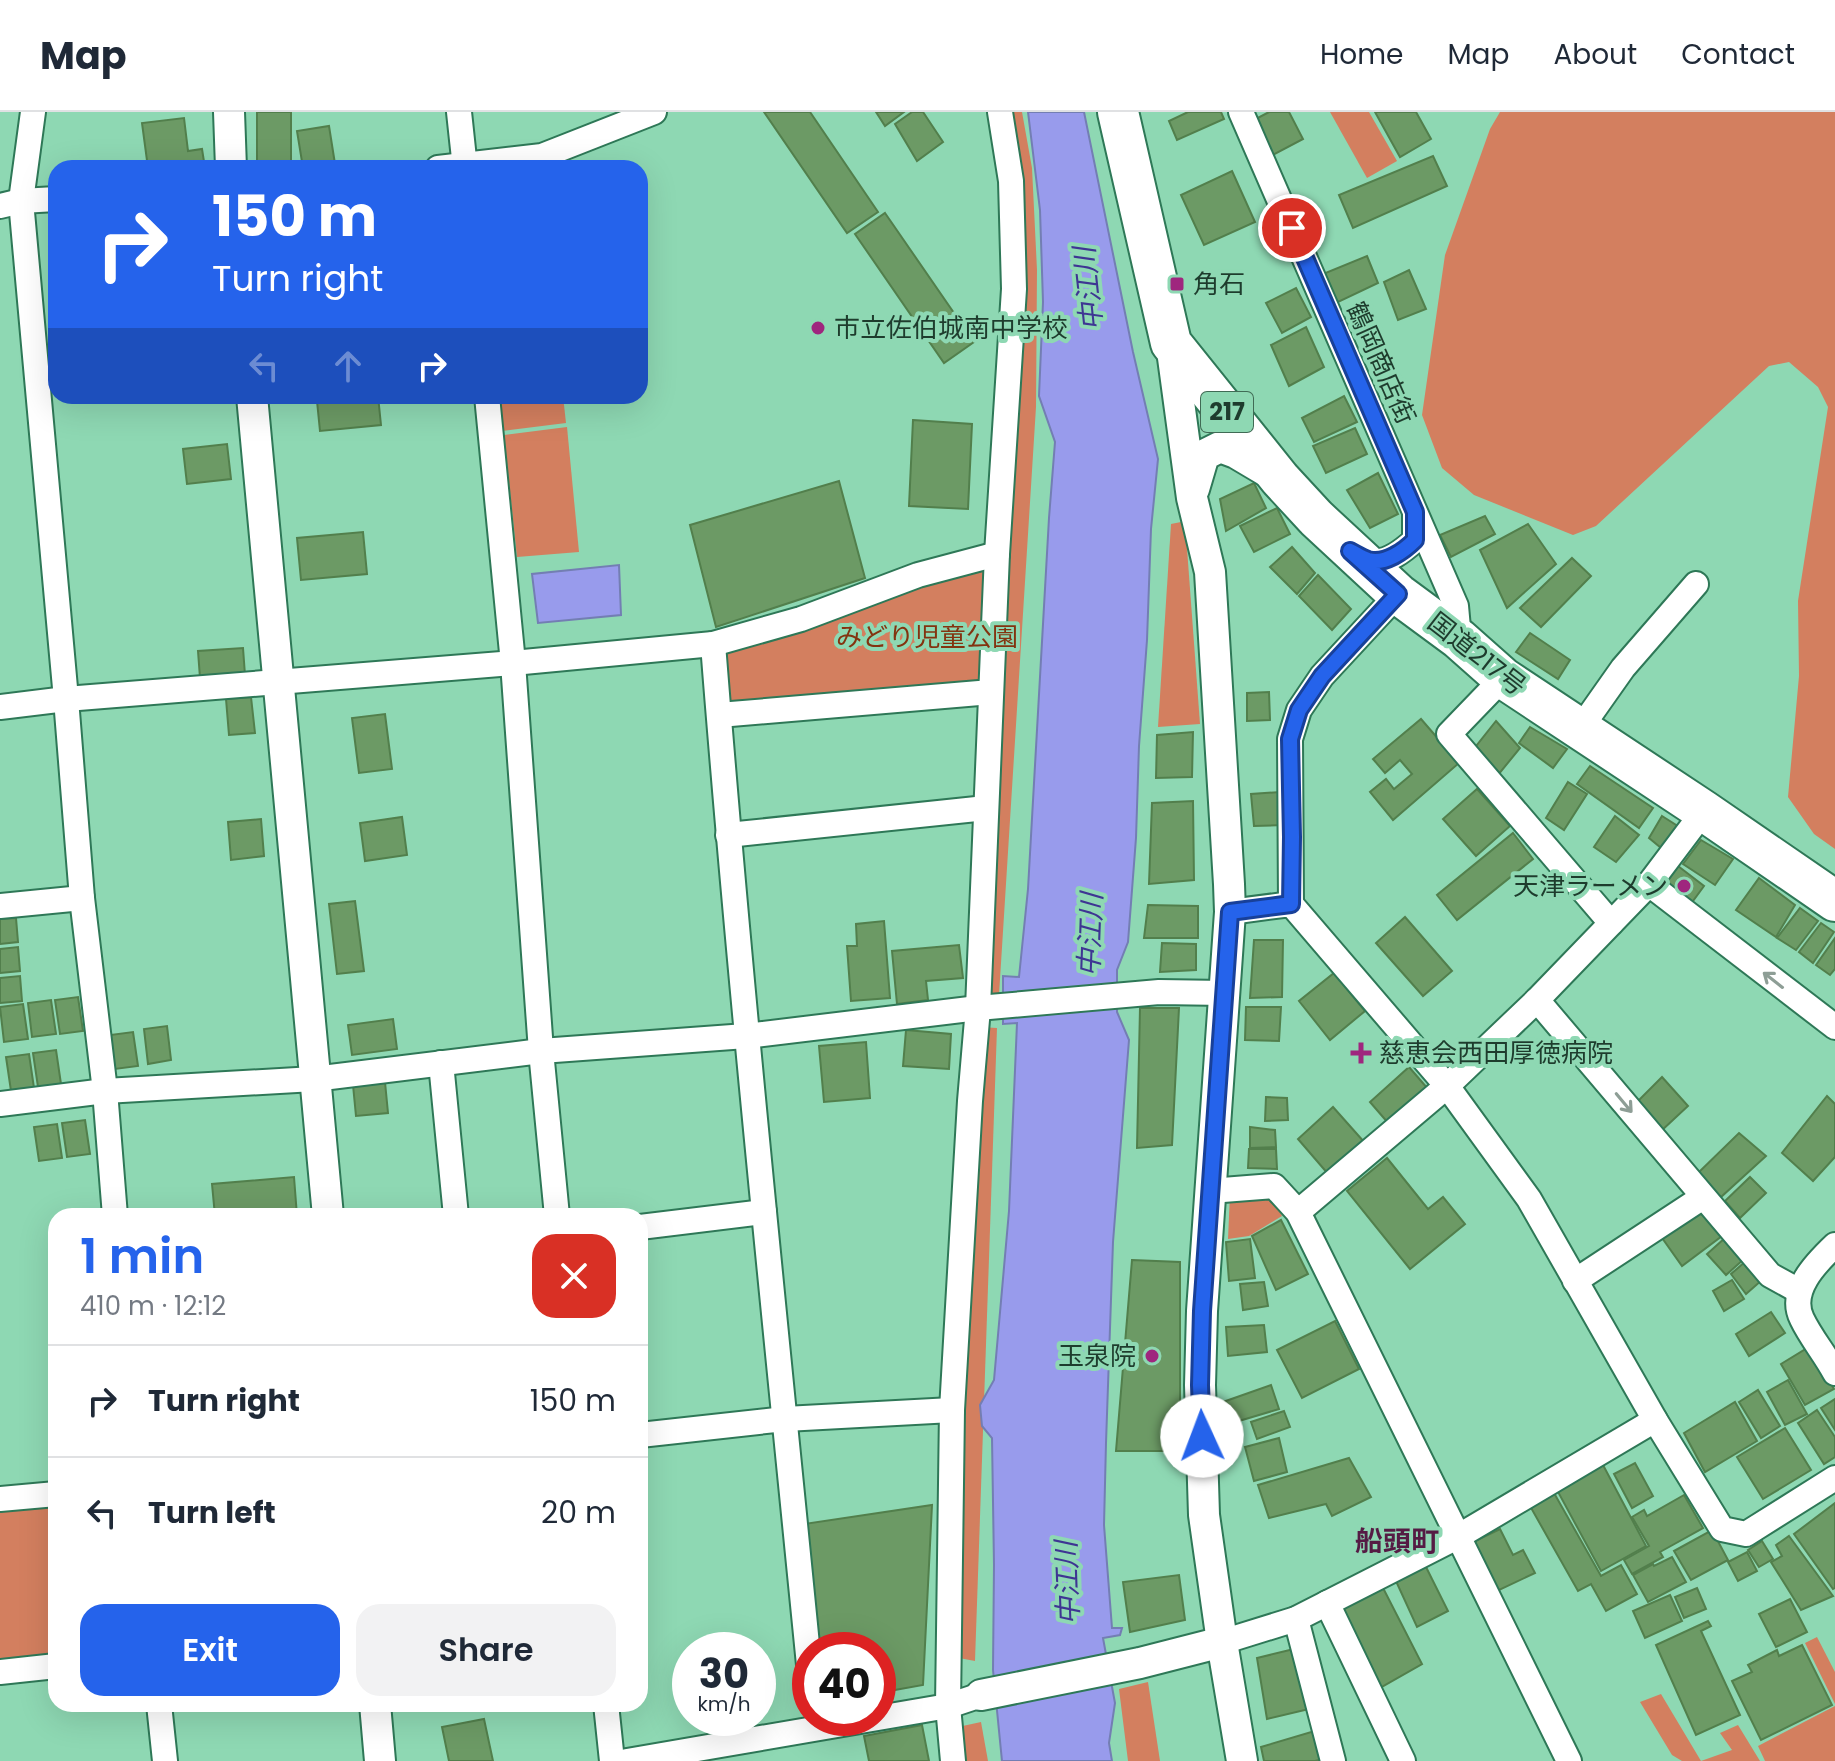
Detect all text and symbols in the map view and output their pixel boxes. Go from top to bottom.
text: Map [40,29,127,82]
text: Home [1320,35,1403,74]
text: Map [1447,35,1509,74]
text: About [1553,35,1637,74]
text: Contact [1681,35,1795,74]
text: 150 m [212,177,377,256]
icon: right [80,192,184,296]
pin [1258,194,1326,262]
icon: arrive [1270,206,1314,250]
water label: 中江川 [1064,242,1112,333]
text: Turn right [212,253,383,304]
place label: 角石 [1193,266,1245,302]
marker: 角石 [1168,275,1186,293]
street label: 鶴岡商店街 [1338,296,1424,430]
place label: 市立佐伯城南中学校 [834,310,1068,346]
marker: 市立佐伯城南中学校 [809,319,827,337]
icon: left [242,344,286,388]
icon: ahead [326,344,370,388]
icon: right [410,344,454,388]
road number: 217 [1201,392,1253,432]
street label: 国道217号 [1420,604,1534,704]
park label: みどり児童公園 [836,619,1018,655]
place label: 天津ラーメン [1513,868,1668,904]
marker: 天津ラーメン [1675,877,1693,895]
water label: 中江川 [1070,889,1112,978]
one-way arrow [1763,971,1784,988]
place label: 慈恵会西田厚徳病院 [1379,1035,1613,1071]
marker: 慈恵会西田厚徳病院 [1350,1042,1372,1064]
one-way arrow [1615,1092,1633,1113]
text: 1 min [80,1223,204,1290]
button: close [532,1234,616,1318]
text: 410 m · 12:12 [80,1288,226,1324]
place label: 玉泉院 [1058,1338,1136,1374]
marker: 玉泉院 [1143,1347,1161,1365]
icon: right [80,1379,124,1423]
text: Turn right [148,1379,300,1422]
text: 150 m [530,1379,616,1422]
position arrow [1160,1394,1244,1478]
icon: left [80,1491,124,1535]
text: Turn left [148,1491,276,1534]
text: 20 m [541,1491,616,1534]
district label: 船頭町 [1355,1522,1439,1561]
water label: 中江川 [1046,1537,1088,1626]
button: Exit [80,1604,340,1696]
button: Share [356,1604,616,1696]
speed limit sign: 40 [792,1632,896,1736]
text: 30 [699,1646,749,1702]
text: km/h [697,1690,751,1718]

